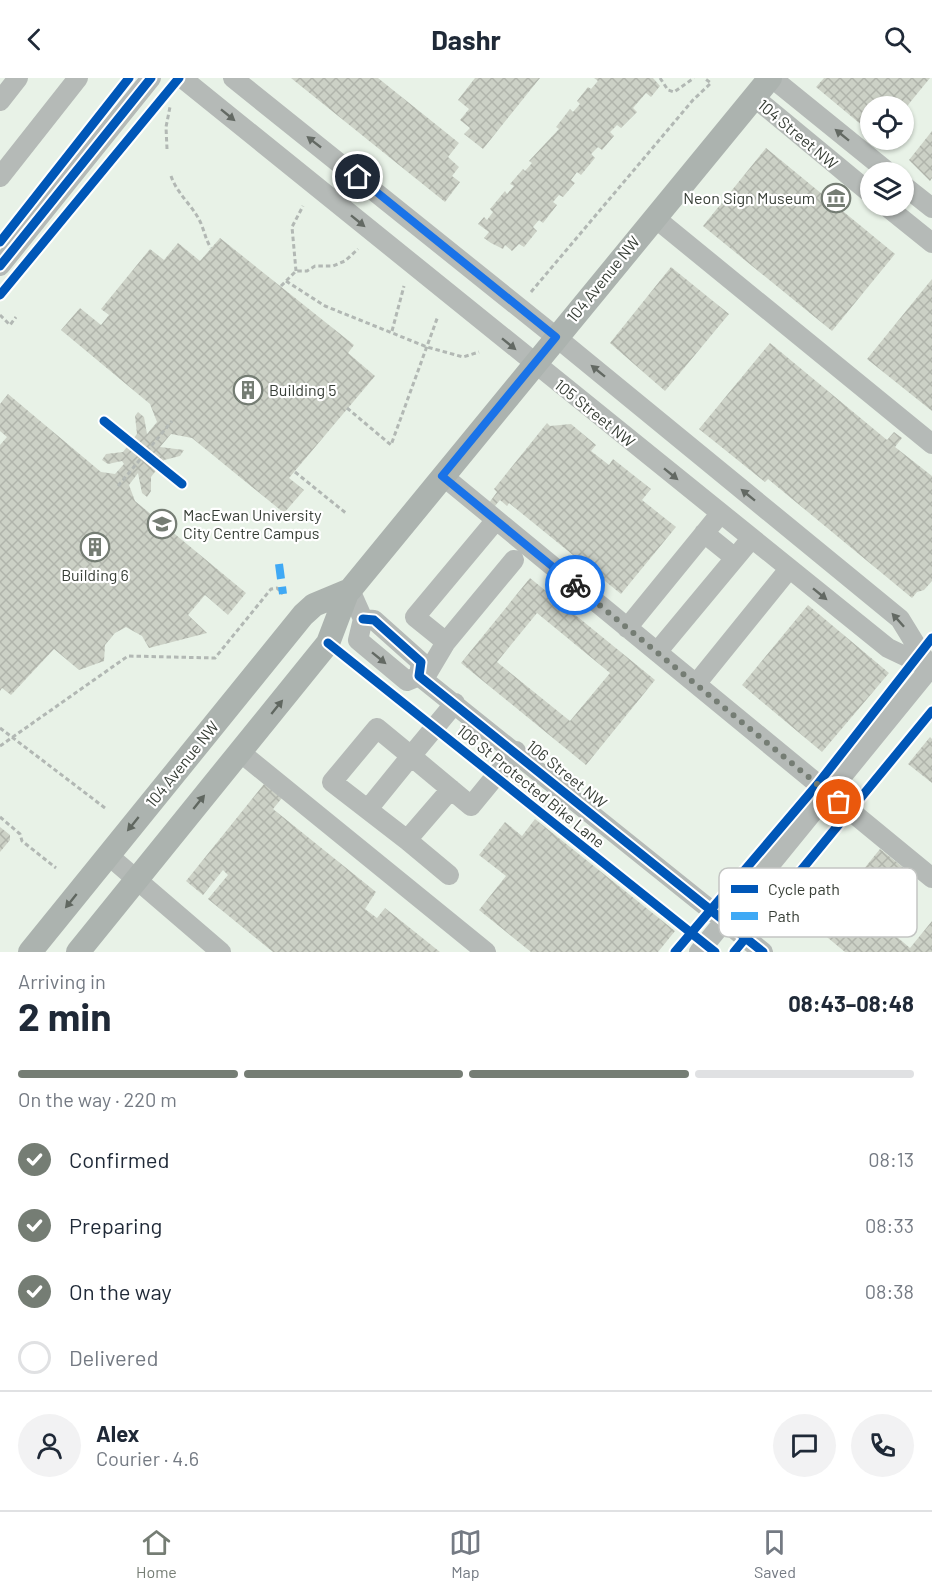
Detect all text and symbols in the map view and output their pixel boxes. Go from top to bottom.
icon: back [18,23,51,56]
text: Dashr [431,23,501,55]
icon: search [881,23,914,56]
street label: 104 Street NW [755,95,842,173]
map controls [860,96,914,216]
button: locate [860,96,914,150]
one-way arrow [220,108,236,121]
one-way arrow [835,130,850,142]
one-way arrow [306,137,321,149]
pin [332,151,383,202]
icon: home [341,160,374,193]
button: layers [860,162,914,216]
museum icon: Neon Sign Museum [820,182,852,214]
place label: Neon Sign Museum [683,188,815,207]
one-way arrow [350,214,366,227]
street label: 104 Avenue NW [562,232,643,326]
one-way arrow [501,337,517,350]
one-way arrow [590,366,605,378]
building icon: Building 5 [232,374,264,406]
street label: 105 Street NW [551,374,639,451]
place label: Building 5 [269,380,337,399]
one-way arrow [663,467,678,479]
one-way arrow [741,489,756,501]
place label: MacEwan University City Centre Campus [183,505,322,542]
school or university icon: MacEwan University City Centre Campus [146,508,178,540]
building icon: Building 6 [79,531,111,563]
courier [545,555,605,615]
place label: Building 6 [61,565,129,584]
icon: bike [559,569,592,602]
one-way arrow [812,587,828,600]
one-way arrow [891,612,905,627]
one-way arrow [371,651,386,663]
one-way arrow [270,699,282,714]
street label: 104 Avenue NW [141,717,222,811]
street label: 106 St Protected Bike Lane [454,720,609,851]
street label: 106 Street NW [523,735,611,812]
pin [813,776,864,827]
icon: bag [822,785,855,818]
one-way arrow [193,794,206,810]
one-way arrow [127,816,140,832]
legend [719,868,917,937]
text: Cycle path [768,879,840,898]
one-way arrow [66,893,78,908]
text: Path [768,906,800,925]
text: Arriving in [18,969,106,993]
text: 08:43–08:48 [788,990,914,1016]
text: 2 min [18,992,111,1039]
text: On the way · 220 m [18,1087,177,1111]
icon: check [18,1143,51,1176]
text: Confirmed [69,1146,169,1172]
text: 08:13 [868,1147,914,1171]
icon: check [18,1209,51,1242]
text: Preparing [69,1212,162,1238]
text: 08:33 [865,1213,914,1237]
icon: check [18,1275,51,1308]
text: On the way [69,1278,172,1304]
text: 08:38 [865,1279,914,1303]
text: Delivered [69,1344,158,1370]
button: person [18,1414,81,1477]
button: chat [773,1414,836,1477]
button: phone [851,1414,914,1477]
text: Alex [96,1420,139,1446]
text: Courier · 4.6 [96,1446,199,1470]
tab: Home [136,1526,177,1581]
tab: Map [449,1526,482,1581]
tab: Saved [754,1526,796,1581]

